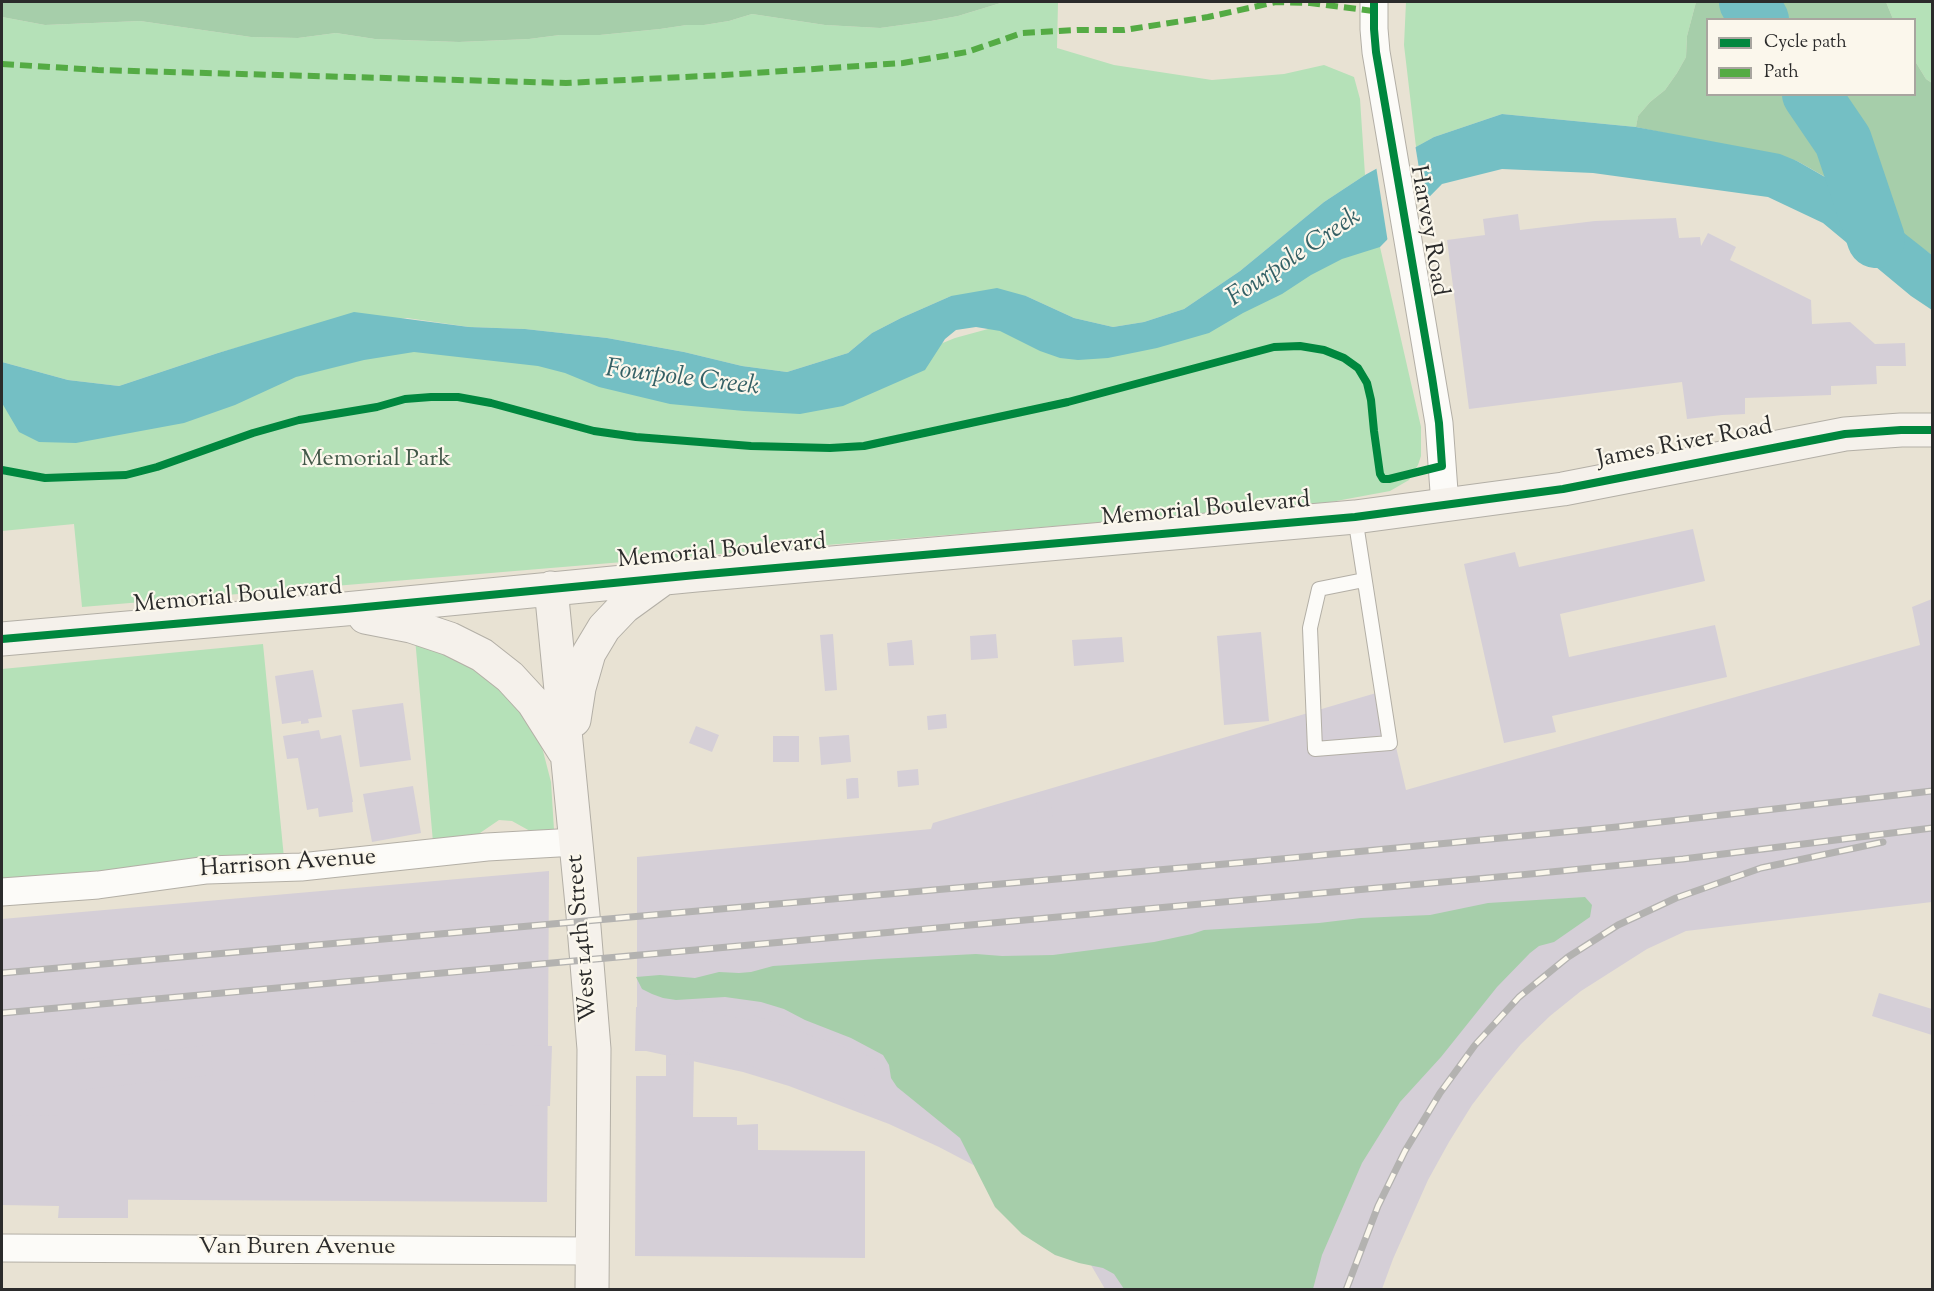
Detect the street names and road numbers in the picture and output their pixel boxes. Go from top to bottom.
street label: Harvey Road [1401,163,1453,299]
street label: James River Road [1595,414,1775,476]
street label: Memorial Boulevard [1100,488,1312,534]
street label: Memorial Boulevard [616,530,828,576]
street label: Memorial Boulevard [132,575,344,621]
street label: Harrison Avenue [199,844,377,886]
street label: West 14th Street [562,853,606,1023]
street label: Van Buren Avenue [199,1235,395,1263]

